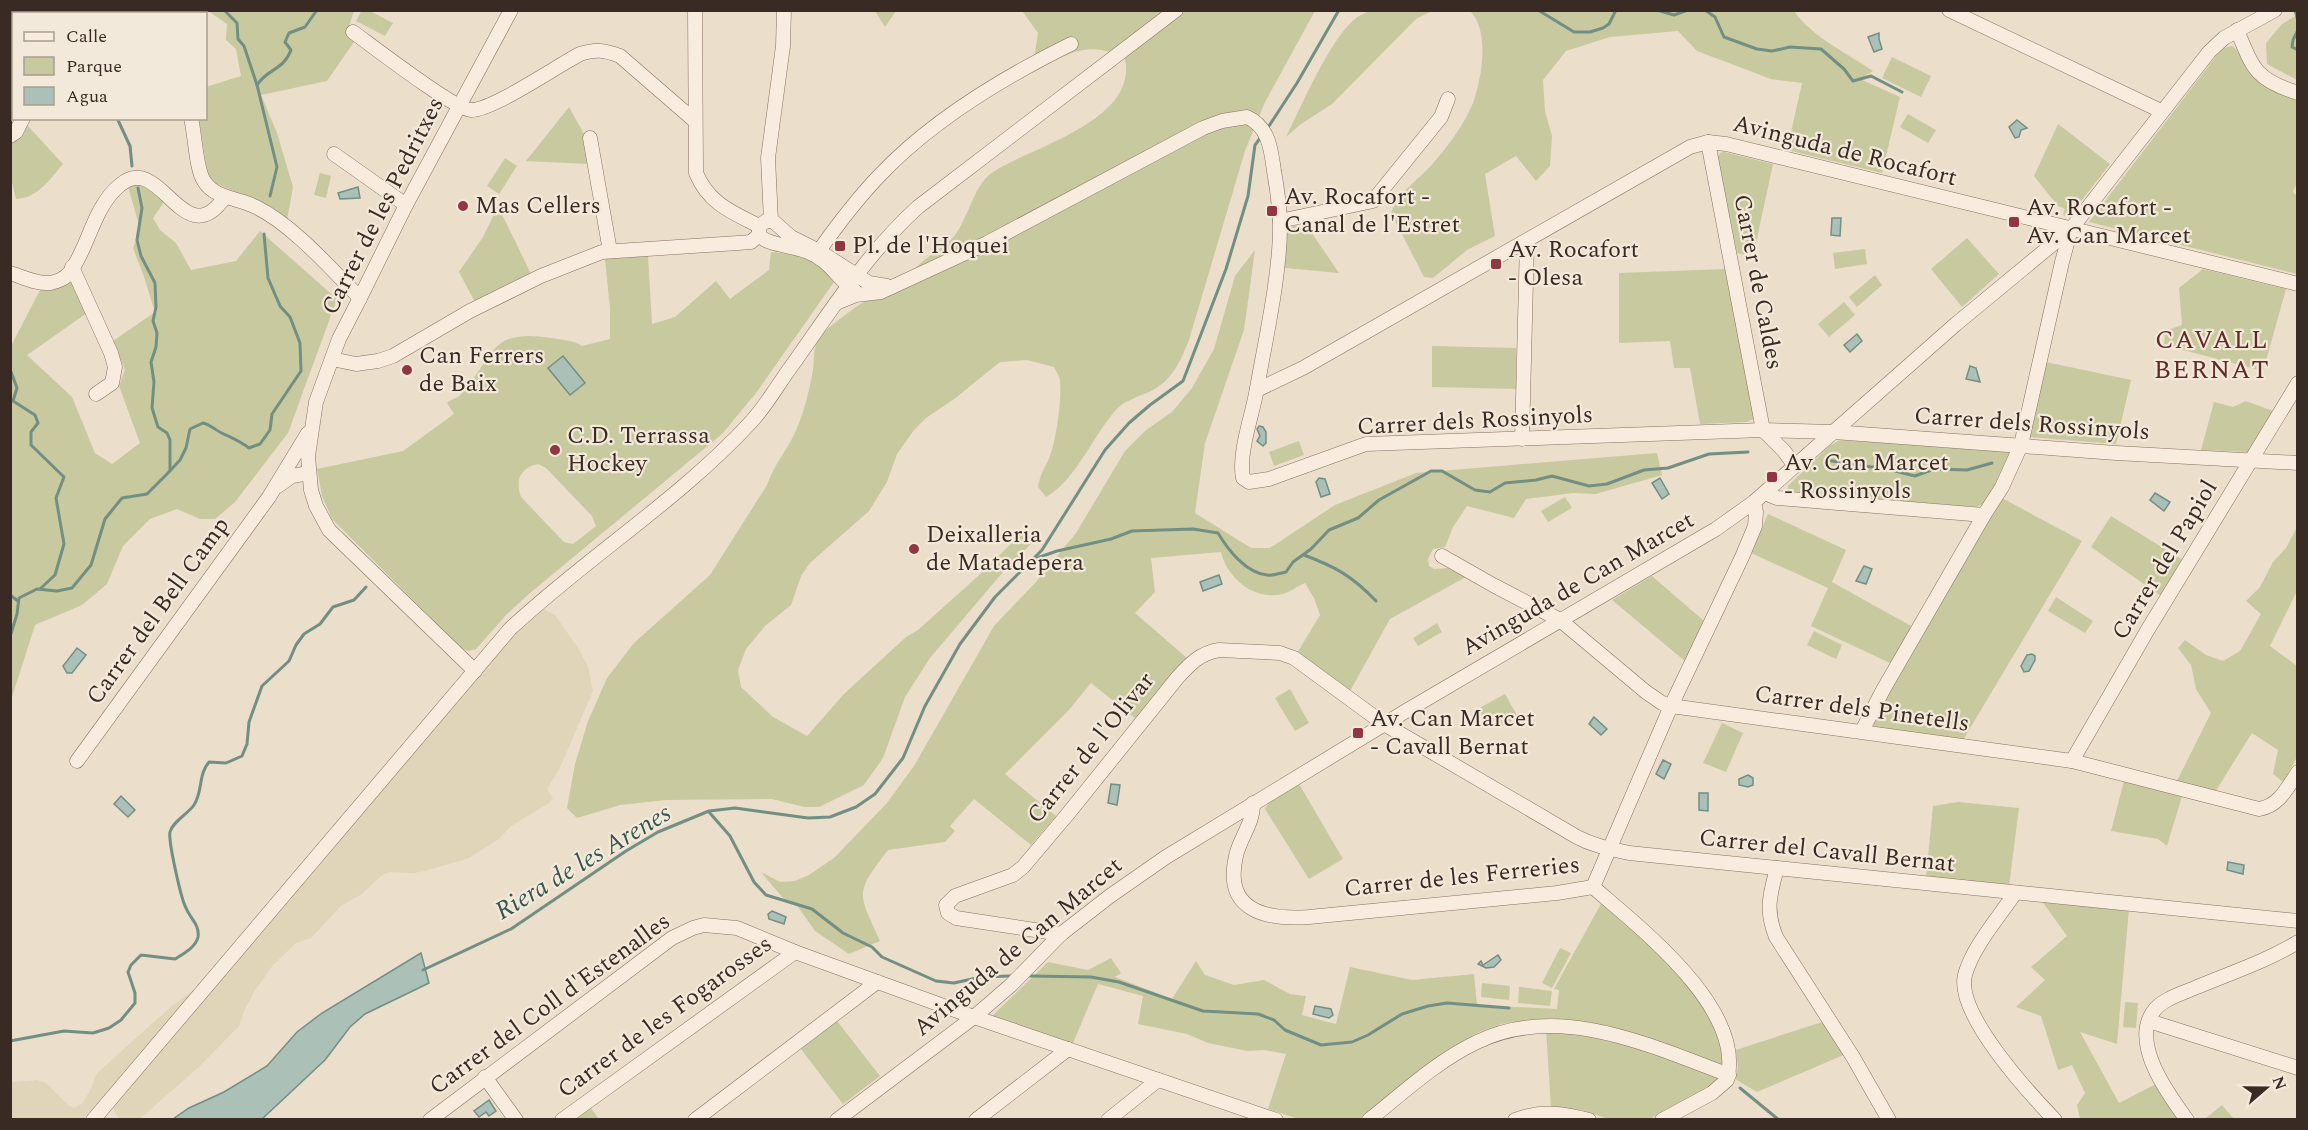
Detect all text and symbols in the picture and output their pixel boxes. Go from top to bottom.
legend [12,12,207,120]
text: Calle [66,23,107,50]
text: Parque [66,53,122,80]
text: Agua [66,83,108,110]
street label: Carrer de les Pedritxes [312,91,454,321]
street label: Avinguda de Rocafort [1729,106,1961,196]
place label: Av. Rocafort - Canal de l'Estret [1284,179,1460,243]
place label: Mas Cellers [475,188,601,224]
place label: Av. Rocafort - Av. Can Marcet [2026,190,2191,254]
street label: Carrer de Caldes [1723,191,1793,373]
marker: Mas Cellers [456,199,470,213]
marker: Av. Rocafort - Canal de l'Estret [1265,204,1279,218]
marker: Av. Rocafort - Av. Can Marcet [2007,215,2021,229]
place label: Pl. de l'Hoquei [852,228,1009,264]
place label: Av. Rocafort - Olesa [1508,232,1639,296]
marker: Pl. de l'Hoquei [833,239,847,253]
marker: Av. Rocafort - Olesa [1489,257,1503,271]
district label: CAVALL BERNAT [2154,320,2270,390]
place label: Can Ferrers de Baix [419,338,544,402]
marker: Can Ferrers de Baix [400,363,414,377]
street label: Carrer dels Rossinyols [1356,397,1594,445]
street label: Carrer dels Rossinyols [1913,398,2151,450]
place label: C.D. Terrassa Hockey [567,418,710,482]
marker: C.D. Terrassa Hockey [548,443,562,457]
place label: Av. Can Marcet - Rossinyols [1784,445,1949,509]
marker: Av. Can Marcet - Rossinyols [1765,470,1779,484]
street label: Carrer del Papiol [2103,473,2227,647]
street label: Avinguda de Can Marcet [1455,502,1701,666]
street label: Carrer del Bell Camp [77,510,239,712]
place label: Deixalleria de Matadepera [926,517,1084,581]
marker: Deixalleria de Matadepera [907,542,921,556]
street label: Carrer de l'Olivar [1018,664,1164,832]
street label: Carrer dels Pinetells [1752,676,1972,742]
place label: Av. Can Marcet - Cavall Bernat [1370,701,1535,765]
marker: Av. Can Marcet - Cavall Bernat [1351,726,1365,740]
water label: Riera de les Arenes [487,793,679,931]
street label: Carrer del Cavall Bernat [1697,820,1957,882]
street label: Carrer de les Ferreries [1342,847,1582,907]
street label: Avinguda de Can Marcet [905,848,1131,1046]
street label: Carrer del Coll d'Estenalles [422,904,678,1104]
street label: Carrer de les Fogarosses [550,927,780,1107]
north arrow [2236,1058,2296,1118]
text: N [2266,1073,2293,1093]

